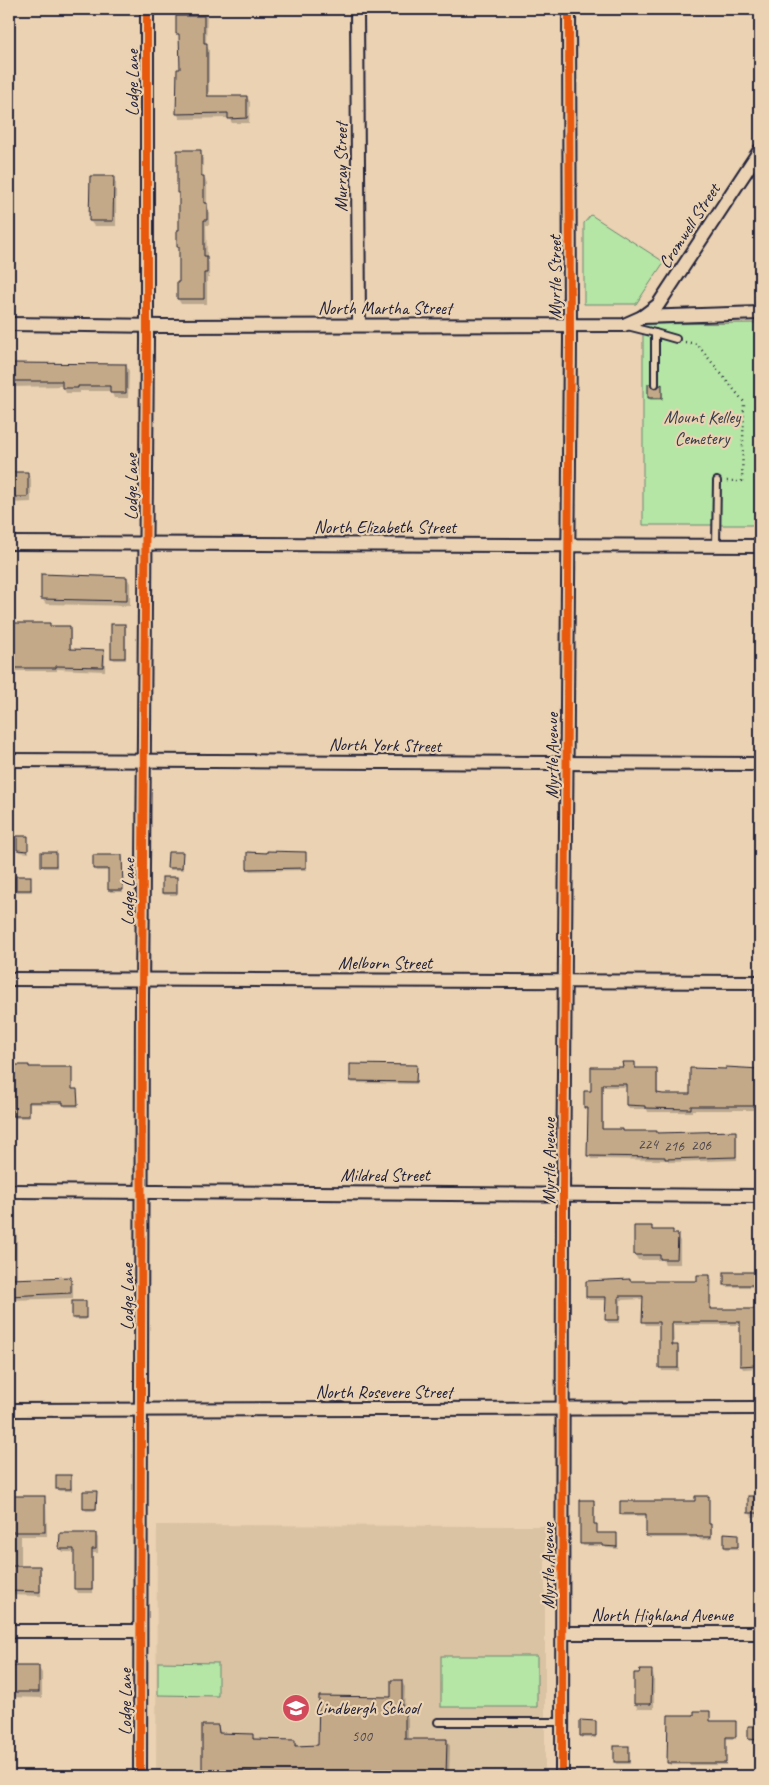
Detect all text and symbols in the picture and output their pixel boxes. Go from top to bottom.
street label: Lodge Lane [121,49,143,116]
street label: Murray Street [330,119,352,212]
street label: Cromwell Street [653,178,726,273]
street label: Myrtle Street [544,233,566,319]
street label: North Martha Street [318,297,455,319]
park label: Mount Kelley Cemetery [664,406,742,449]
street label: Lodge Lane [120,453,142,520]
street label: North Elizabeth Street [314,516,458,538]
street label: Myrtle Avenue [541,712,563,799]
street label: North York Street [329,733,443,757]
street label: Lodge Lane [116,857,140,926]
street label: Melborn Street [338,952,434,974]
street label: Myrtle Avenue [538,1117,560,1204]
house number: 224 [638,1135,659,1154]
house number: 206 [691,1136,712,1155]
house number: 216 [664,1137,685,1156]
street label: Mildred Street [340,1164,432,1186]
street label: Lodge Lane [116,1263,138,1330]
street label: North Rosevere Street [315,1381,456,1403]
street label: Myrtle Avenue [537,1522,559,1609]
street label: North Highland Avenue [591,1604,734,1626]
street label: Lodge Lane [114,1668,136,1735]
school or university icon: Lindbergh School [281,1693,311,1723]
place label: Lindbergh School [315,1697,422,1719]
house number: 500 [352,1727,373,1746]

